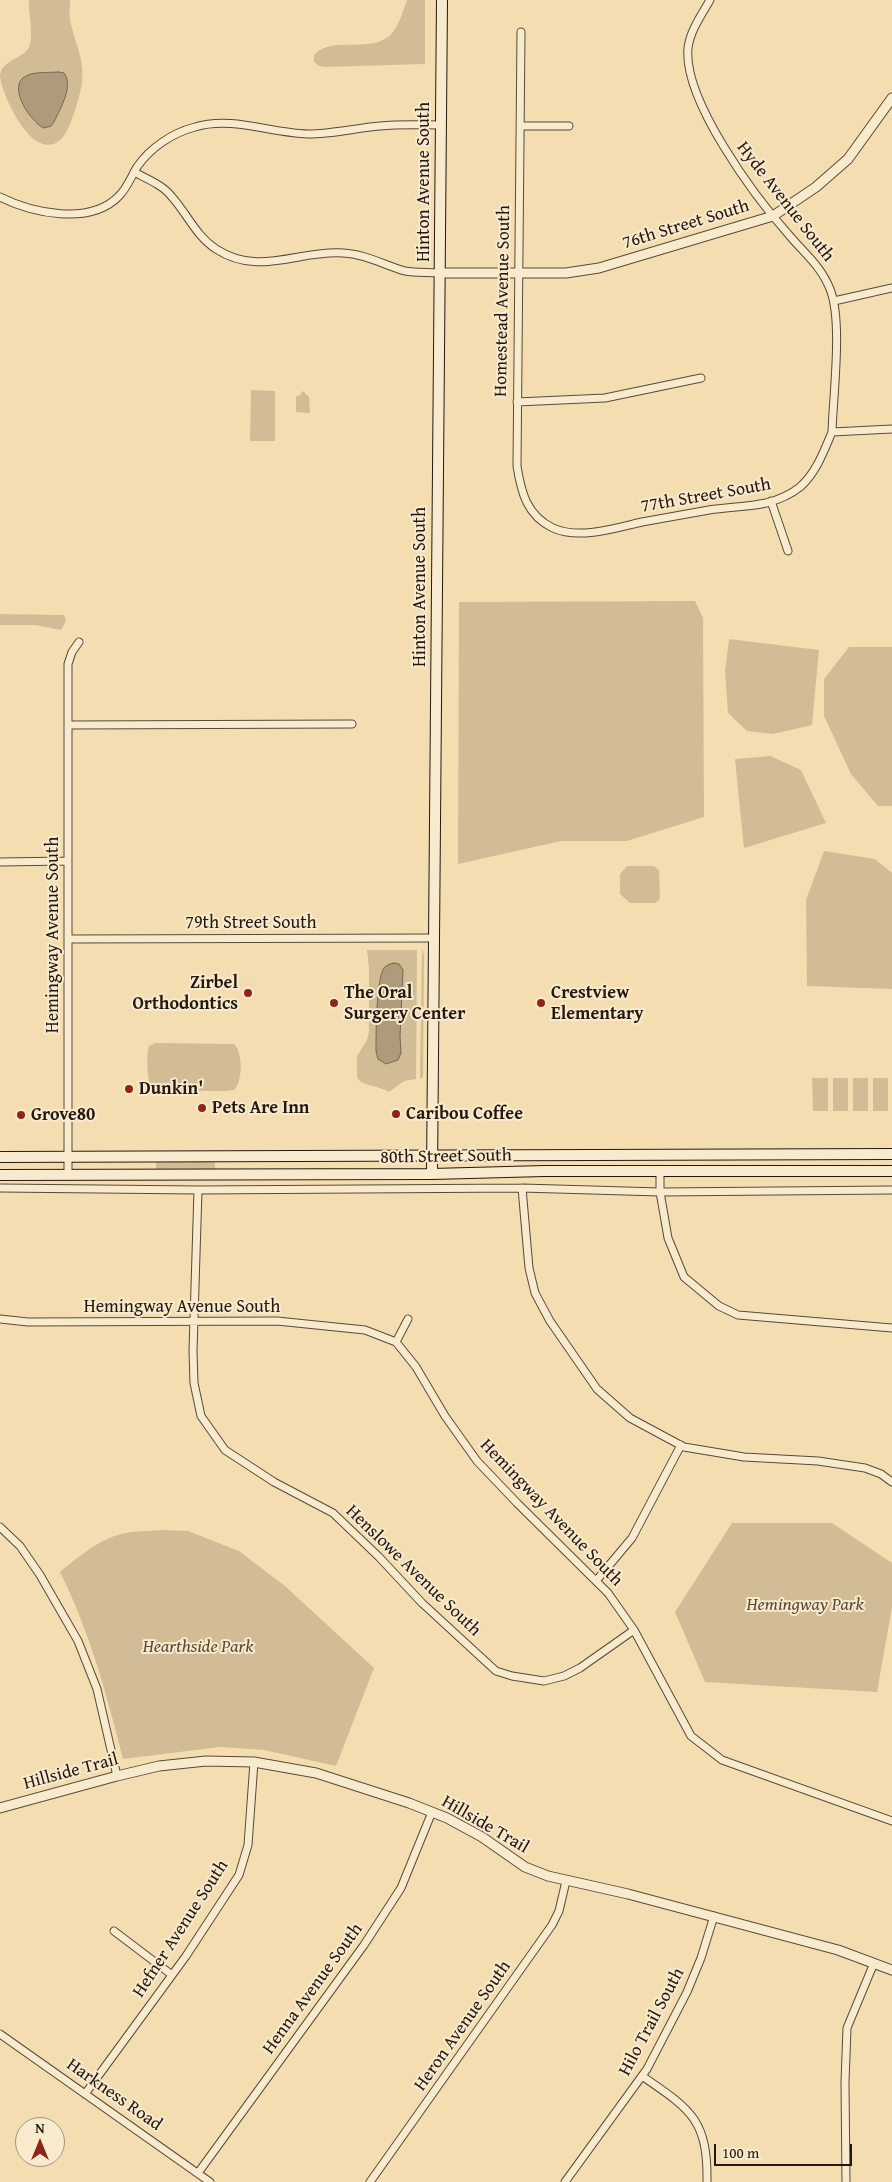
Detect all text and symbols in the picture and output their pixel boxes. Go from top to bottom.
street label: Hinton Avenue South [413,102,435,262]
street label: Hyde Avenue South [731,138,839,266]
street label: 76th Street South [620,195,752,255]
street label: Homestead Avenue South [491,205,515,397]
street label: 77th Street South [639,474,773,518]
street label: Hinton Avenue South [409,507,431,667]
street label: Hemingway Avenue South [42,837,64,1033]
street label: 79th Street South [185,912,317,934]
place label: Zirbel Orthodontics [132,972,238,1014]
place label: The Oral Surgery Center [344,982,465,1024]
place label: Crestview Elementary [551,982,643,1024]
marker: Zirbel Orthodontics [242,987,254,999]
marker: The Oral Surgery Center [328,997,340,1009]
marker: Crestview Elementary [535,997,547,1009]
place label: Dunkin' [139,1078,203,1100]
marker: Dunkin' [123,1083,135,1095]
place label: Pets Are Inn [212,1097,309,1119]
marker: Pets Are Inn [196,1102,208,1114]
place label: Caribou Coffee [406,1103,523,1125]
place label: Grove80 [31,1104,95,1126]
marker: Caribou Coffee [390,1108,402,1120]
marker: Grove80 [15,1109,27,1121]
street label: 80th Street South [380,1145,512,1169]
street label: Hemingway Avenue South [84,1296,280,1318]
street label: Hemingway Avenue South [475,1435,627,1591]
street label: Henslowe Avenue South [341,1501,485,1641]
park label: Hemingway Park [746,1594,864,1616]
park label: Hearthside Park [143,1636,253,1658]
street label: Hillside Trail [21,1749,121,1795]
street label: Hillside Trail [437,1791,533,1859]
street label: Hefner Avenue South [128,1856,234,2002]
street label: Henna Avenue South [258,1919,368,2059]
street label: Heron Avenue South [410,1957,516,2095]
street label: Hilo Trail South [614,1964,690,2080]
street label: Harkness Road [62,2054,166,2136]
north arrow [15,2117,65,2167]
text: N [35,2118,45,2138]
scale bar [717,2134,854,2166]
text: 100 m [722,2142,759,2163]

